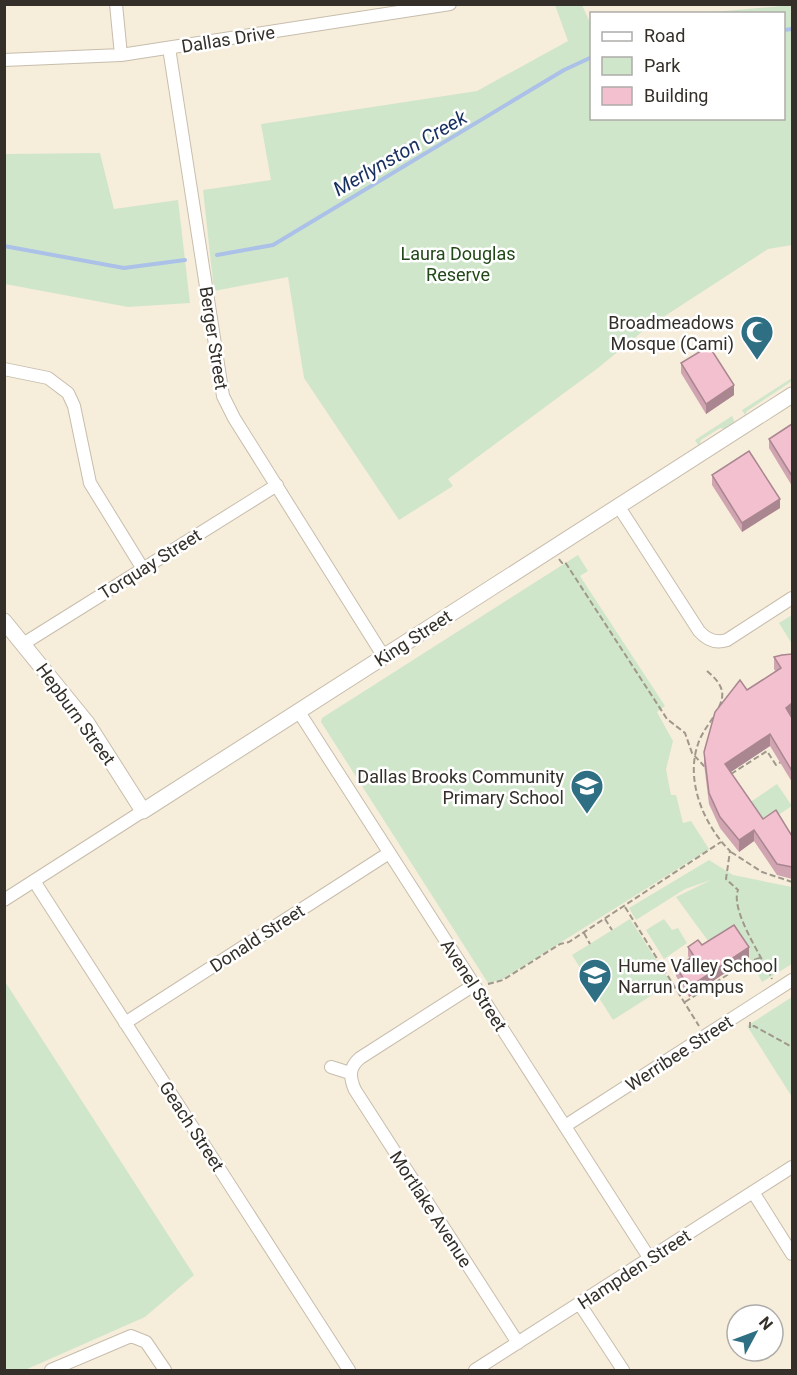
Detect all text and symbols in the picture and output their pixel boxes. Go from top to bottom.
legend [590,12,785,120]
street label: Dallas Drive [180,21,276,57]
text: Road [644,25,685,46]
text: Park [644,55,681,76]
text: Building [644,85,708,106]
water label: Merlynston Creek [329,104,472,201]
park label: Laura Douglas Reserve [401,243,515,285]
street label: Berger Street [195,285,233,391]
place label: Broadmeadows Mosque (Cami) [608,312,734,355]
mosque icon: Broadmeadows Mosque (Cami) [739,314,775,361]
street label: Torquay Street [95,524,205,604]
street label: King Street [371,605,456,671]
street label: Hepburn Street [32,659,120,769]
place label: Dallas Brooks Community Primary School [357,766,564,808]
school or university icon: Dallas Brooks Community Primary School [569,768,605,815]
street label: Donald Street [206,900,308,976]
street label: Avenel Street [437,935,512,1035]
place label: Hume Valley School Narrun Campus [618,955,778,997]
school or university icon: Hume Valley School Narrun Campus [577,957,613,1004]
street label: Werribee Street [622,1011,736,1095]
street label: Geach Street [155,1077,229,1175]
street label: Mortlake Avenue [386,1147,476,1271]
street label: Hampden Street [574,1225,694,1313]
north arrow [725,1303,785,1363]
text: N [755,1313,777,1334]

